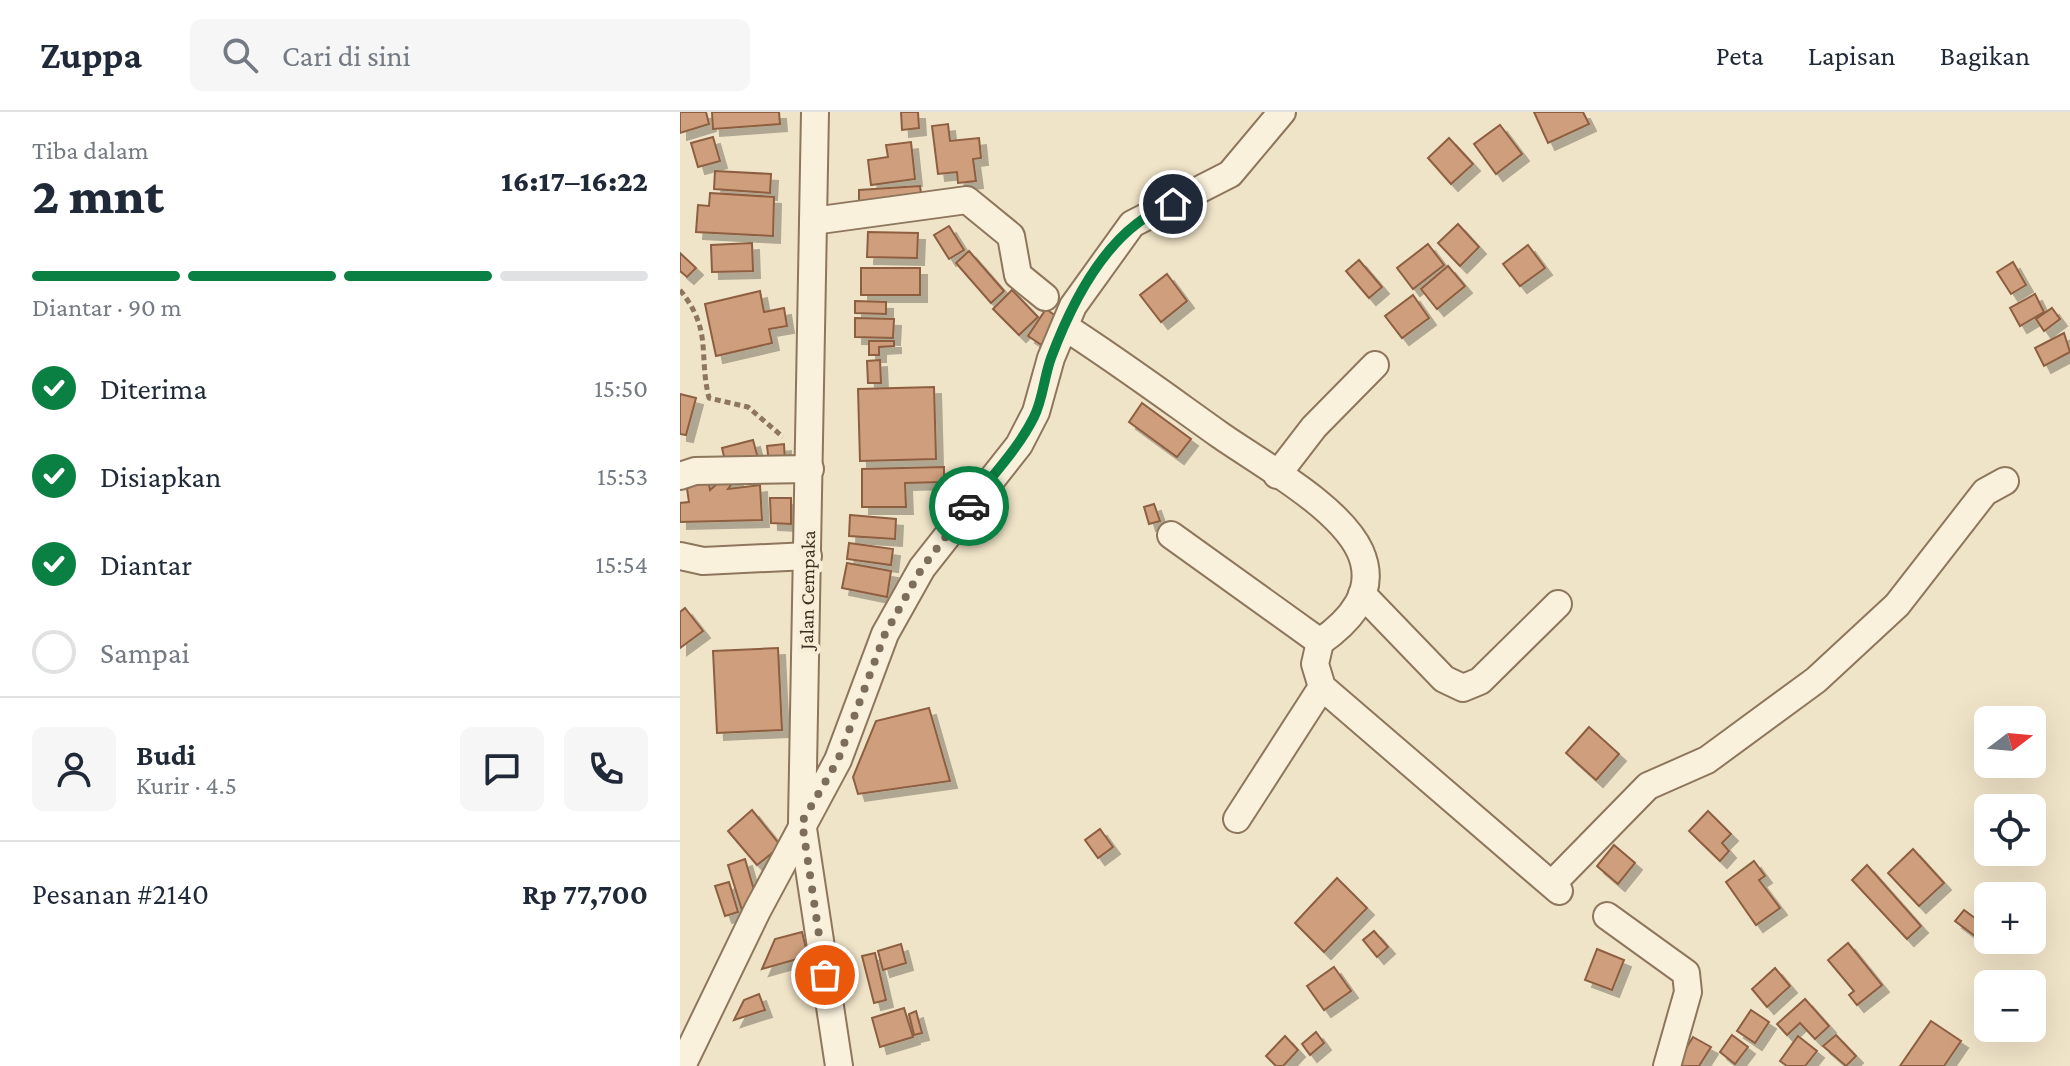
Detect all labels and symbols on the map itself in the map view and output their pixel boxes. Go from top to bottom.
pin [1139,170,1207,238]
courier [929,466,1009,546]
street label: Jalan Cempaka [795,530,820,652]
north arrow [1974,706,2046,778]
pin [791,941,859,1009]

